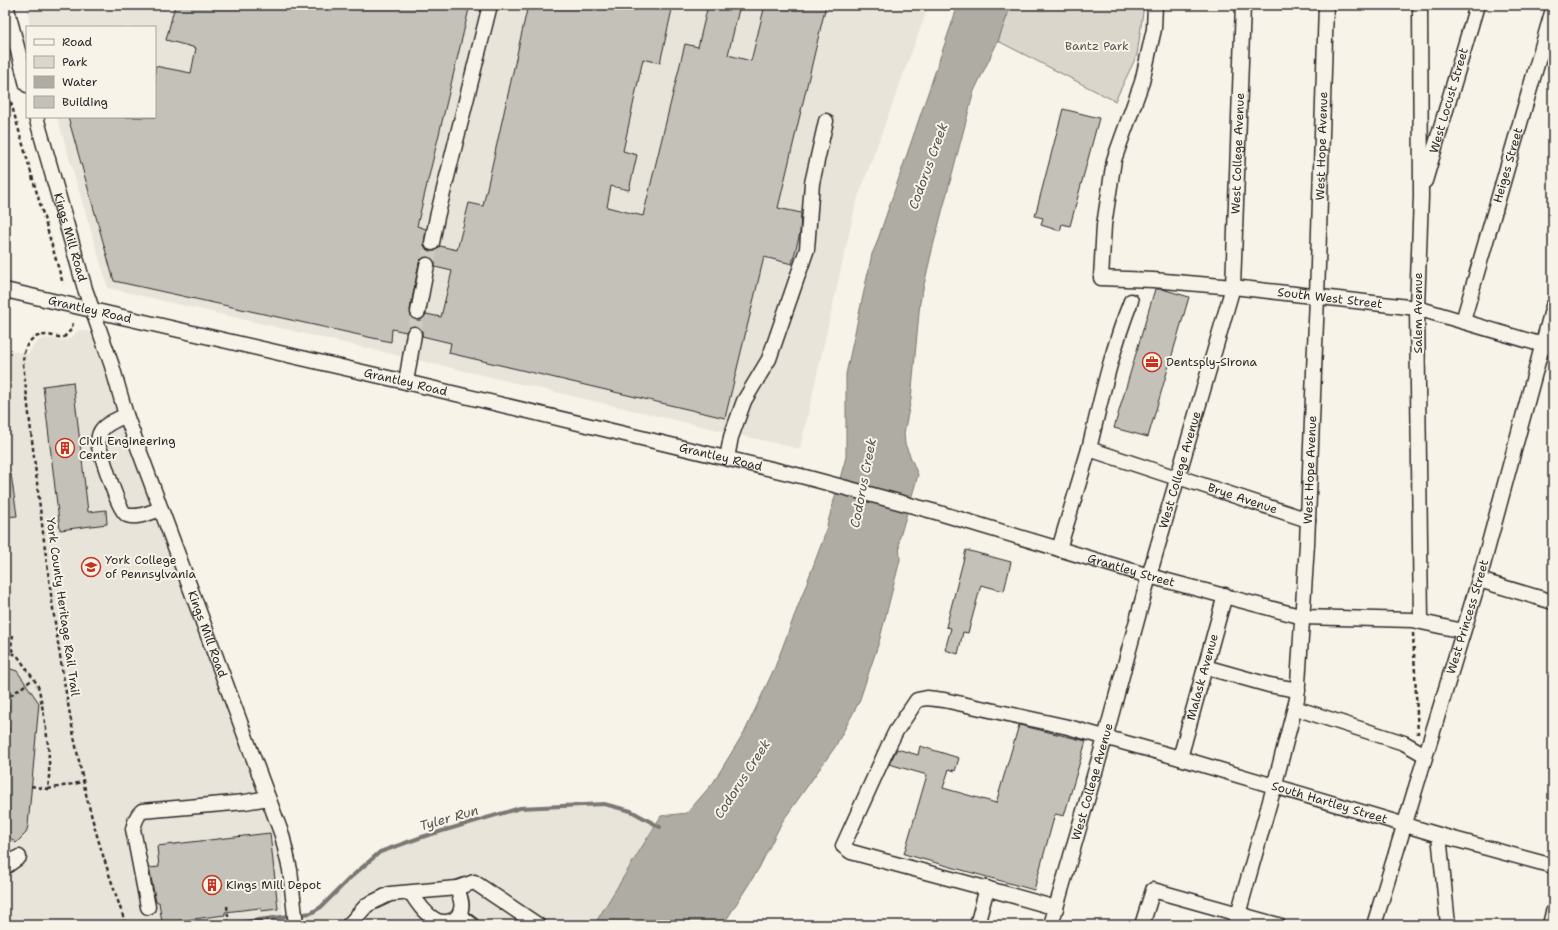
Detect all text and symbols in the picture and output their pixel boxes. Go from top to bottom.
legend [26,26,156,118]
text: Road [62,34,93,50]
park label: Bantz Park [1065,38,1129,54]
street label: West Locust Street [1426,46,1472,155]
text: Park [62,54,88,70]
text: Water [62,74,98,90]
street label: West Hope Avenue [1312,91,1331,201]
street label: West College Avenue [1228,92,1248,215]
text: Building [62,94,108,110]
water label: Codorus Creek [904,120,952,212]
street label: Heiges Street [1489,126,1526,205]
street label: Kings Mill Road [50,191,91,284]
street label: Salem Avenue [1410,272,1426,353]
street label: South West Street [1277,284,1383,312]
street label: Grantley Road [47,292,133,327]
office icon: Dentsply-Sirona [1141,351,1163,373]
place label: Dentsply-Sirona [1166,354,1257,370]
street label: Grantley Road [362,365,449,400]
street label: West College Avenue [1155,409,1205,530]
street label: West Hope Avenue [1300,415,1320,524]
place label: Civil Engineering Center [79,433,176,463]
water label: Codorus Creek [846,436,880,529]
building icon: Civil Engineering Center [54,437,76,459]
street label: Grantley Road [678,439,764,475]
street label: Brye Avenue [1206,479,1280,517]
street label: York County Heritage Rail Trail [43,517,84,698]
street label: Grantley Street [1086,550,1177,591]
place label: York College of Pennsylvania [105,552,197,582]
school or university icon: York College of Pennsylvania [80,556,102,578]
street label: West Princess Street [1443,558,1492,676]
street label: Kings Mill Road [184,588,231,680]
street label: Malask Avenue [1183,632,1222,722]
street label: West College Avenue [1068,721,1117,842]
water label: Codorus Creek [710,736,774,822]
street label: South Hartley Street [1270,778,1389,827]
water label: Tyler Run [418,802,480,834]
building icon: Kings Mill Depot [201,874,223,896]
place label: Kings Mill Depot [226,877,321,893]

